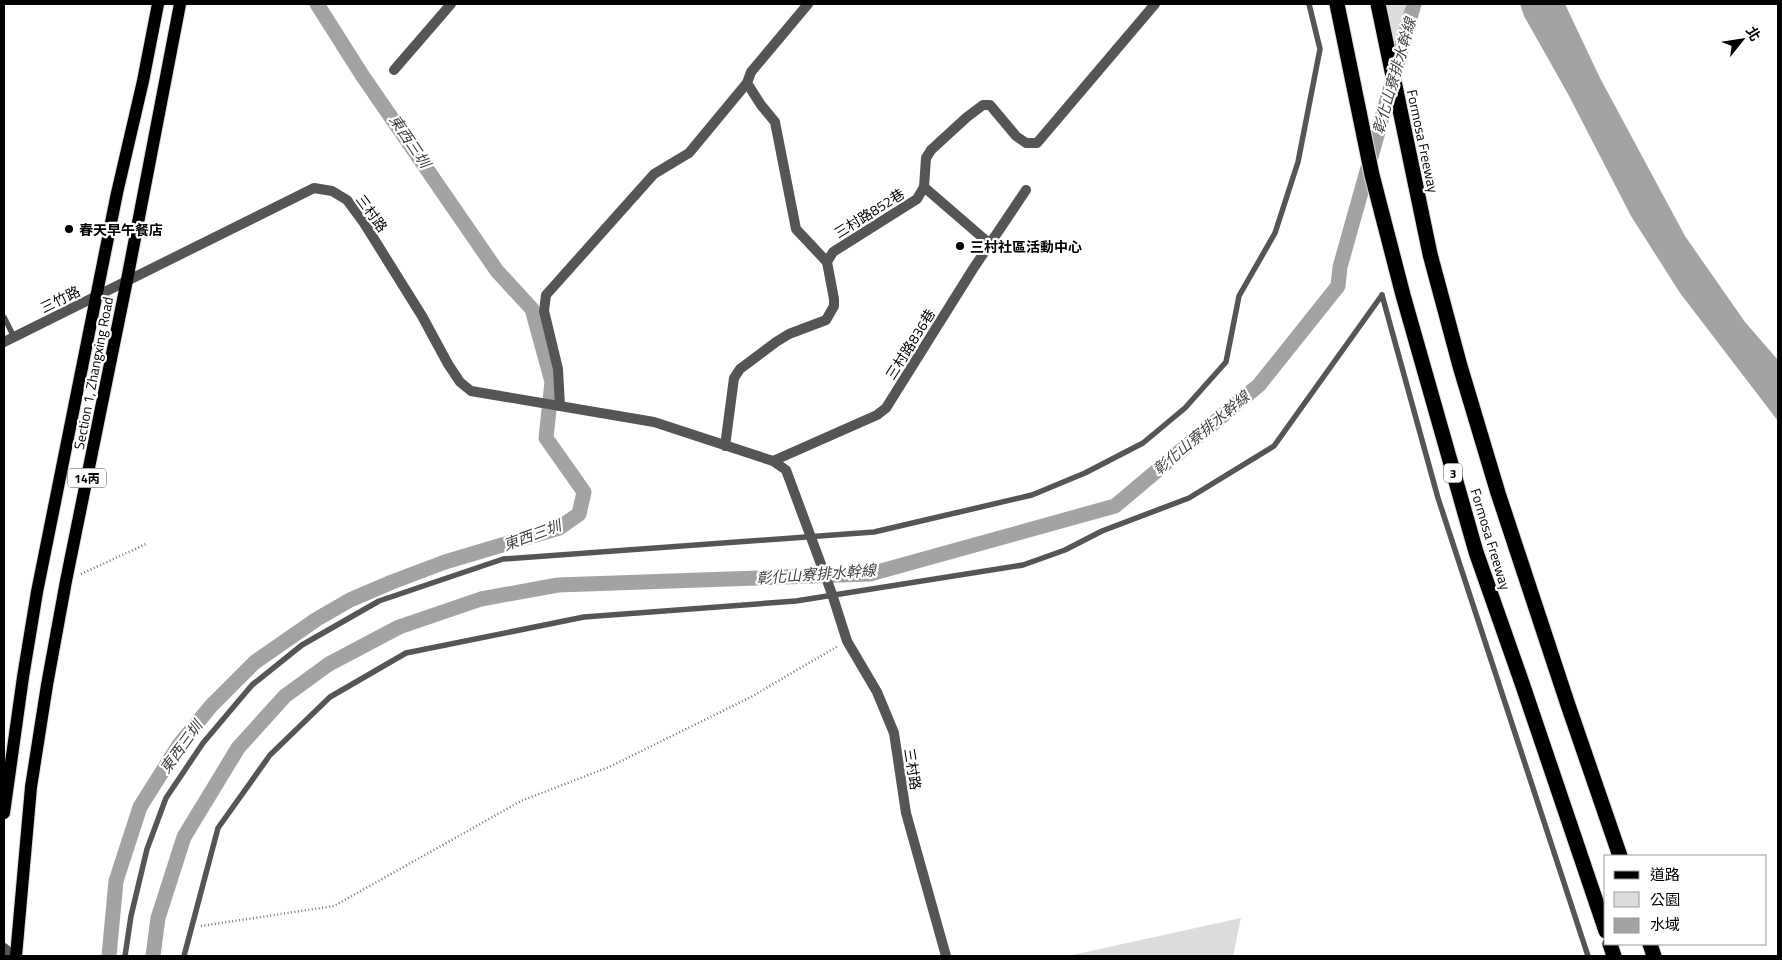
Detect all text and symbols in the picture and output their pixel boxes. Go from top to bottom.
water label: 彰化山寮排水幹線 [1366,13,1422,137]
north arrow [1717,15,1767,65]
text: 北 [1741,22,1766,45]
street label: Formosa Freeway [1402,87,1444,195]
water label: 東西三圳 [384,110,437,174]
street label: 三村路852巷 [830,183,908,243]
street label: 三村路 [351,190,393,236]
place label: 春天早午餐店 [79,219,163,240]
marker: 春天早午餐店 [63,223,75,235]
place label: 三村社區活動中心 [970,236,1082,257]
marker: 三村社區活動中心 [954,240,966,252]
street label: 三竹路 [37,280,83,318]
street label: Section 1, Zhangxing Road [68,295,118,451]
street label: 三村路836巷 [880,305,940,383]
water label: 彰化山寮排水幹線 [1148,384,1256,480]
road number: 3 [1444,463,1462,482]
road number: 14丙 [68,468,106,488]
street label: Formosa Freeway [1466,486,1516,593]
water label: 東西三圳 [500,513,566,556]
water label: 彰化山寮排水幹線 [755,558,879,590]
water label: 東西三圳 [154,714,209,778]
street label: 三村路 [899,747,927,791]
legend [1604,855,1767,945]
text: 道路 [1650,863,1680,886]
text: 公園 [1650,888,1680,911]
text: 水域 [1650,913,1680,936]

